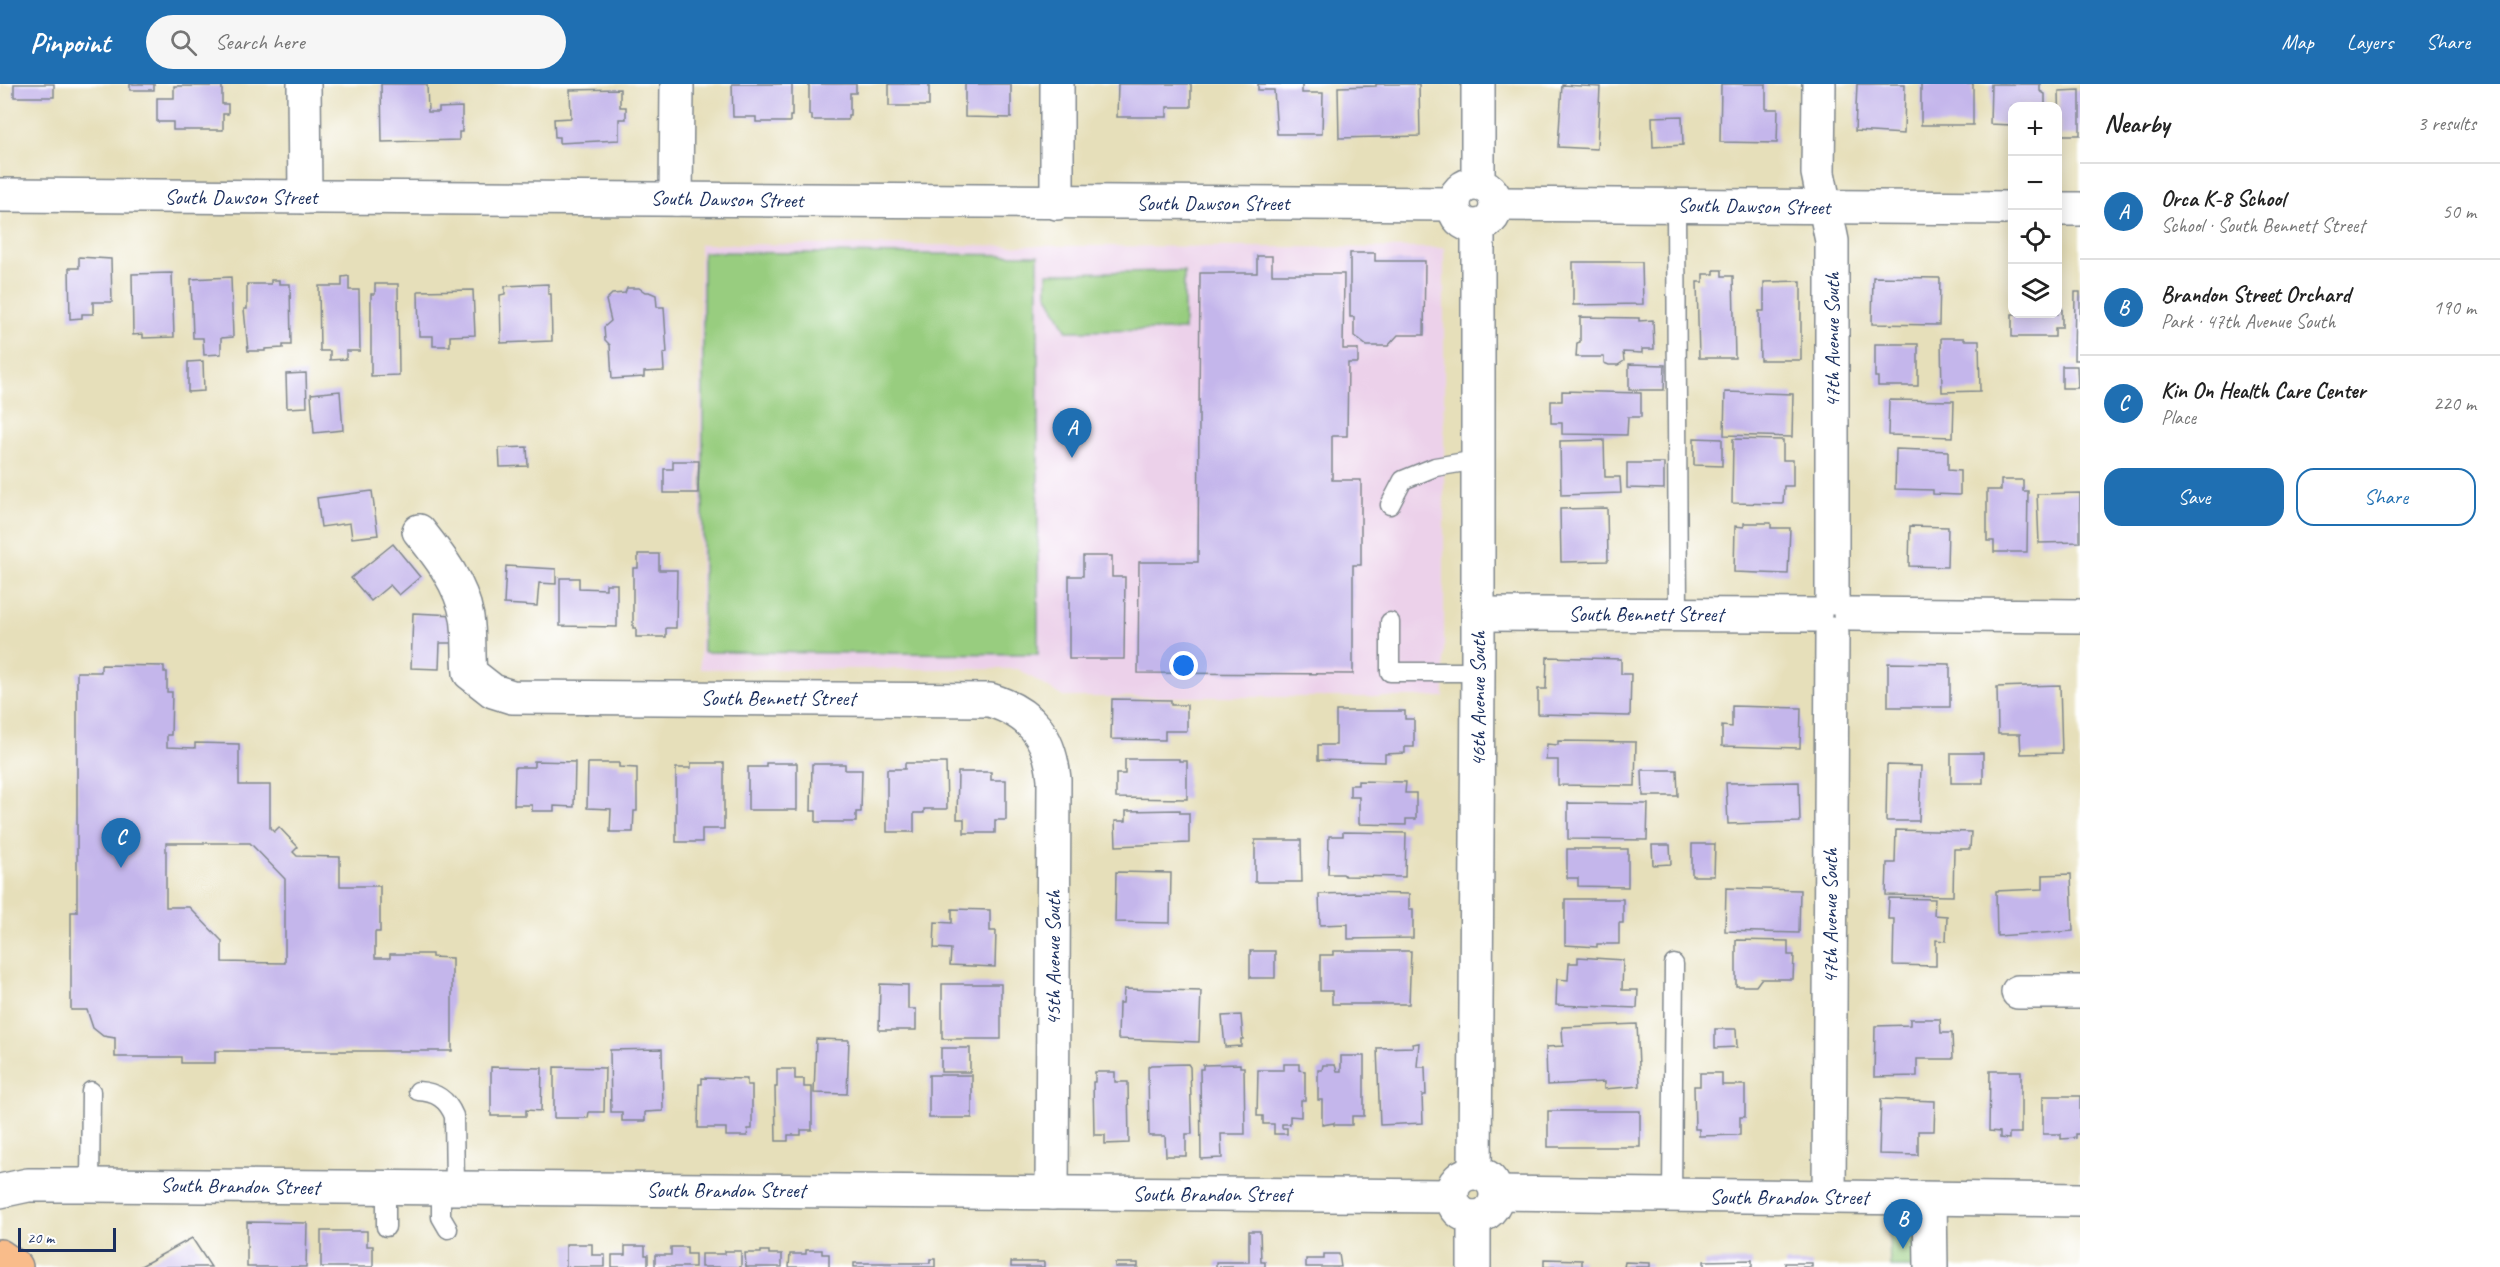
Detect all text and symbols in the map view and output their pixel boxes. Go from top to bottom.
search box [146,15,566,69]
text: Pinpoint [30,25,110,60]
icon: search [167,26,200,59]
text: Search here [215,28,305,56]
text: Map [2281,29,2314,55]
text: Layers [2347,29,2393,55]
text: Share [2426,29,2470,55]
map controls [2008,102,2062,318]
button: + [2008,102,2062,156]
text: Nearby [2104,107,2169,140]
text: 3 results [2417,111,2476,136]
button: − [2008,156,2062,210]
street label: South Dawson Street [165,184,319,210]
street label: South Dawson Street [650,185,806,213]
text: Orca K-8 School [2161,185,2285,213]
street label: South Dawson Street [1137,190,1291,216]
street label: South Dawson Street [1677,192,1833,220]
text: A [2118,199,2129,224]
text: 50 m [2442,199,2476,224]
button: locate [2008,210,2062,264]
text: School · South Bennett Street [2161,213,2365,238]
button: layers [2008,264,2062,318]
street label: 47th Avenue South [1819,271,1845,408]
text: Brandon Street Orchard [2161,281,2350,309]
text: B [2118,295,2129,320]
text: 190 m [2433,295,2476,320]
text: Park · 47th Avenue South [2161,309,2335,334]
text: Kin On Health Care Center [2161,377,2365,405]
text: C [2119,391,2128,416]
text: 220 m [2433,391,2476,416]
text: Place [2161,405,2196,430]
pin: A [1052,408,1092,458]
button: Save [2104,468,2284,526]
button: Share [2296,468,2476,526]
street label: South Bennett Street [1569,601,1726,627]
street label: 46th Avenue South [1465,630,1491,767]
your location [1169,651,1198,680]
street label: South Bennett Street [701,685,858,711]
pin: C [102,818,140,868]
street label: 47th Avenue South [1817,847,1843,984]
street label: 45th Avenue South [1040,889,1066,1026]
street label: South Brandon Street [160,1172,323,1200]
street label: South Brandon Street [646,1177,809,1203]
street label: South Brandon Street [1132,1181,1295,1207]
street label: South Brandon Street [1709,1184,1872,1210]
pin: B [1884,1200,1922,1249]
scale bar [18,1225,116,1252]
text: 20 m [27,1228,54,1248]

